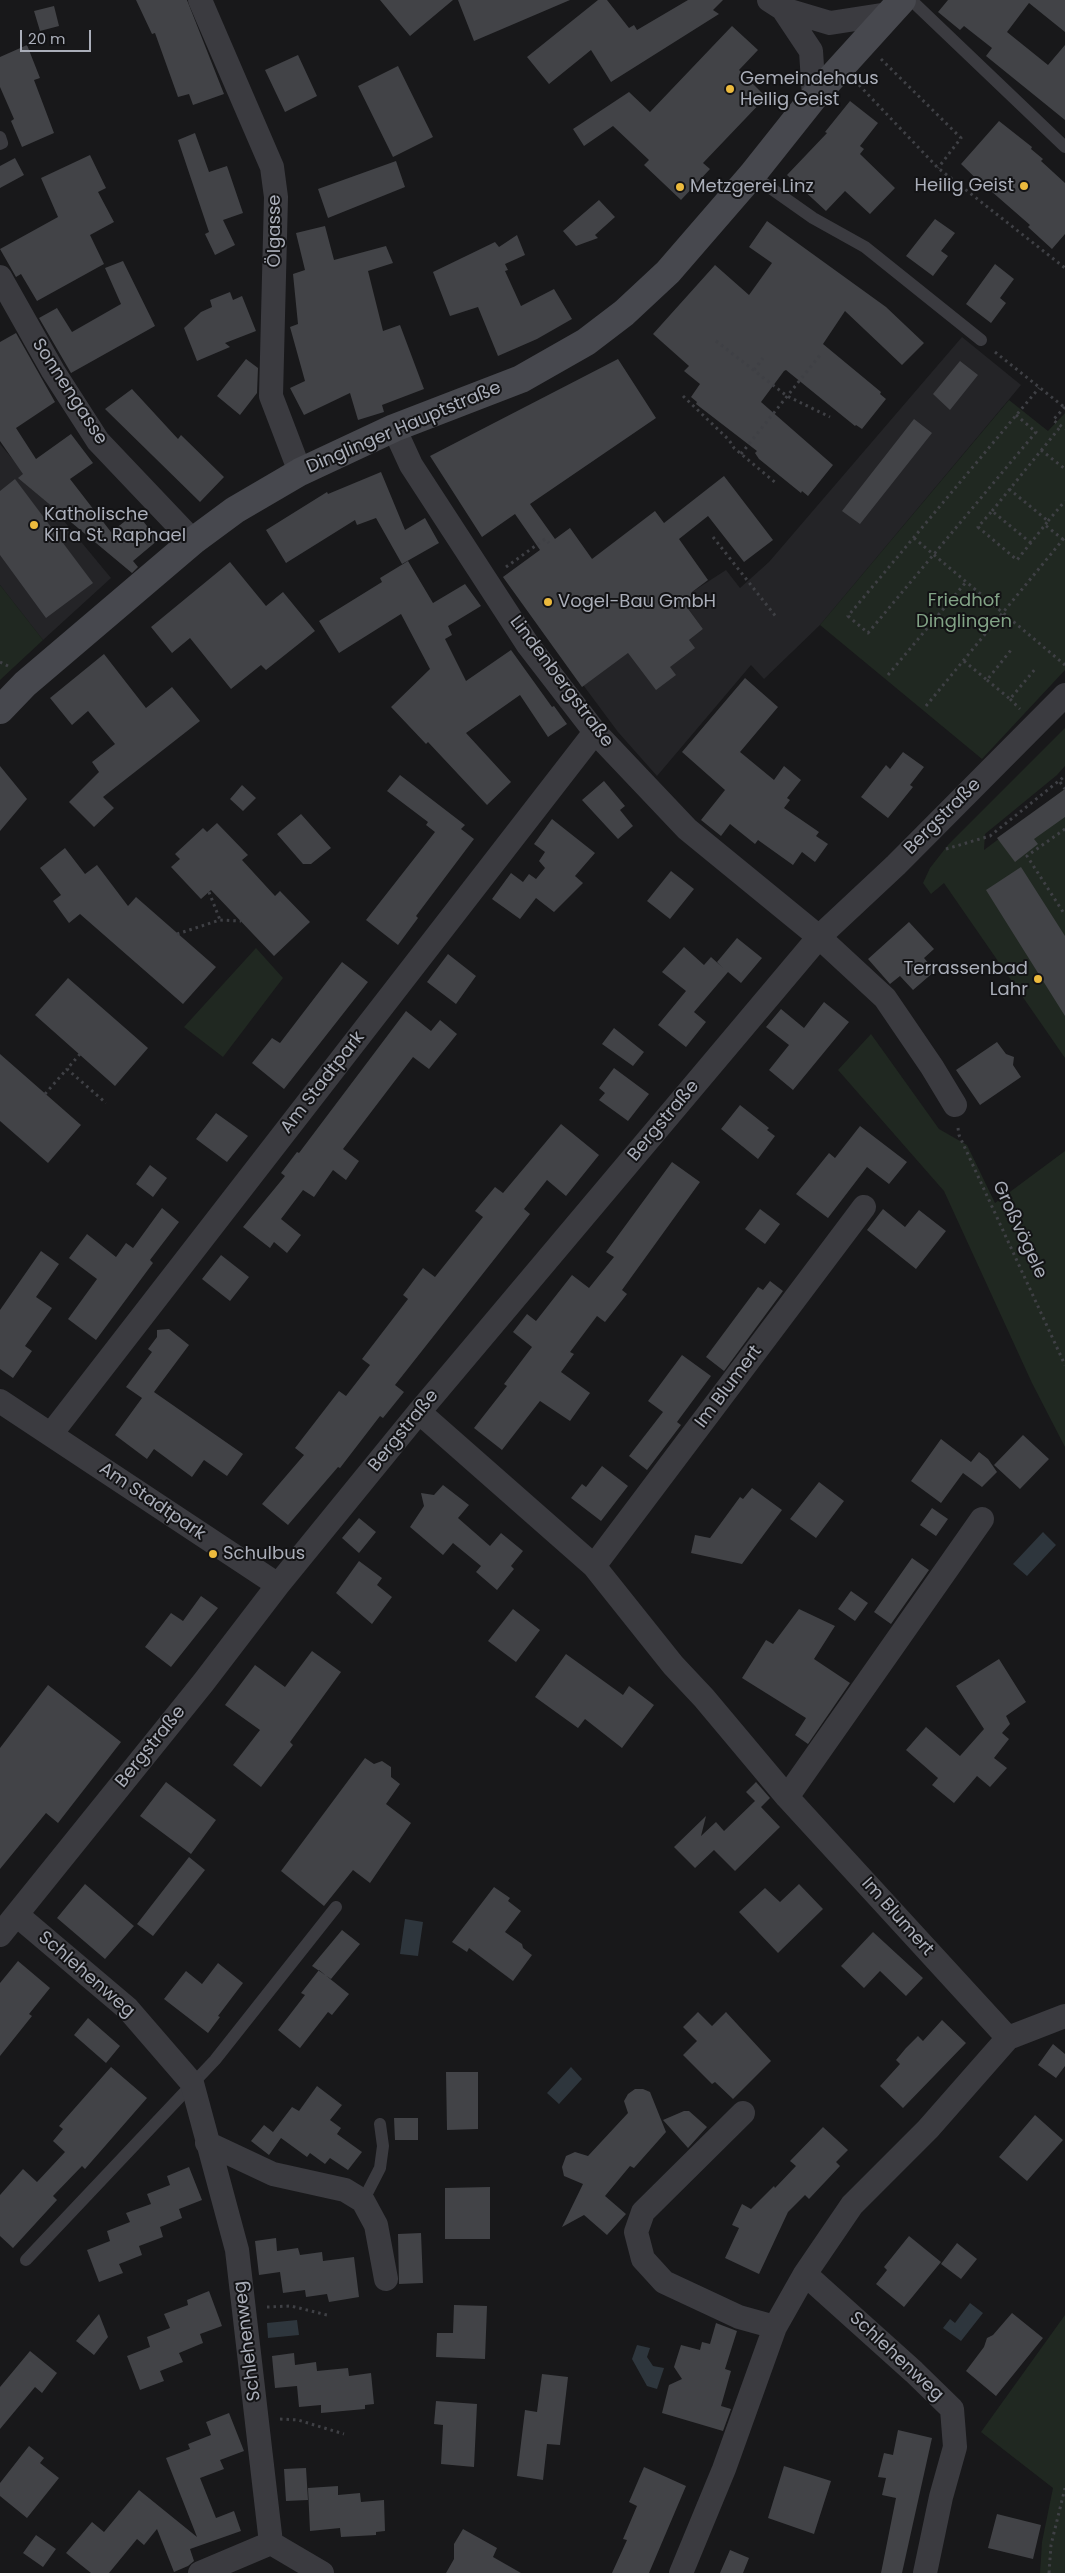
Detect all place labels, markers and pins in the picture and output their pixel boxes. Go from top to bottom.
place label: Gemeindehaus Heilig Geist [740,68,879,110]
marker: Gemeindehaus Heilig Geist [724,83,736,95]
place label: Heilig Geist [915,175,1014,197]
place label: Metzgerei Linz [690,176,814,198]
marker: Heilig Geist [1018,180,1030,192]
marker: Metzgerei Linz [674,181,686,193]
place label: Katholische KiTa St. Raphael [44,504,186,546]
marker: Katholische KiTa St. Raphael [28,519,40,531]
place label: Vogel-Bau GmbH [558,591,716,613]
marker: Vogel-Bau GmbH [542,596,554,608]
place label: Terrassenbad Lahr [904,958,1028,1001]
marker: Terrassenbad Lahr [1032,973,1044,985]
place label: Schulbus [223,1543,305,1565]
marker: Schulbus [207,1548,219,1560]

